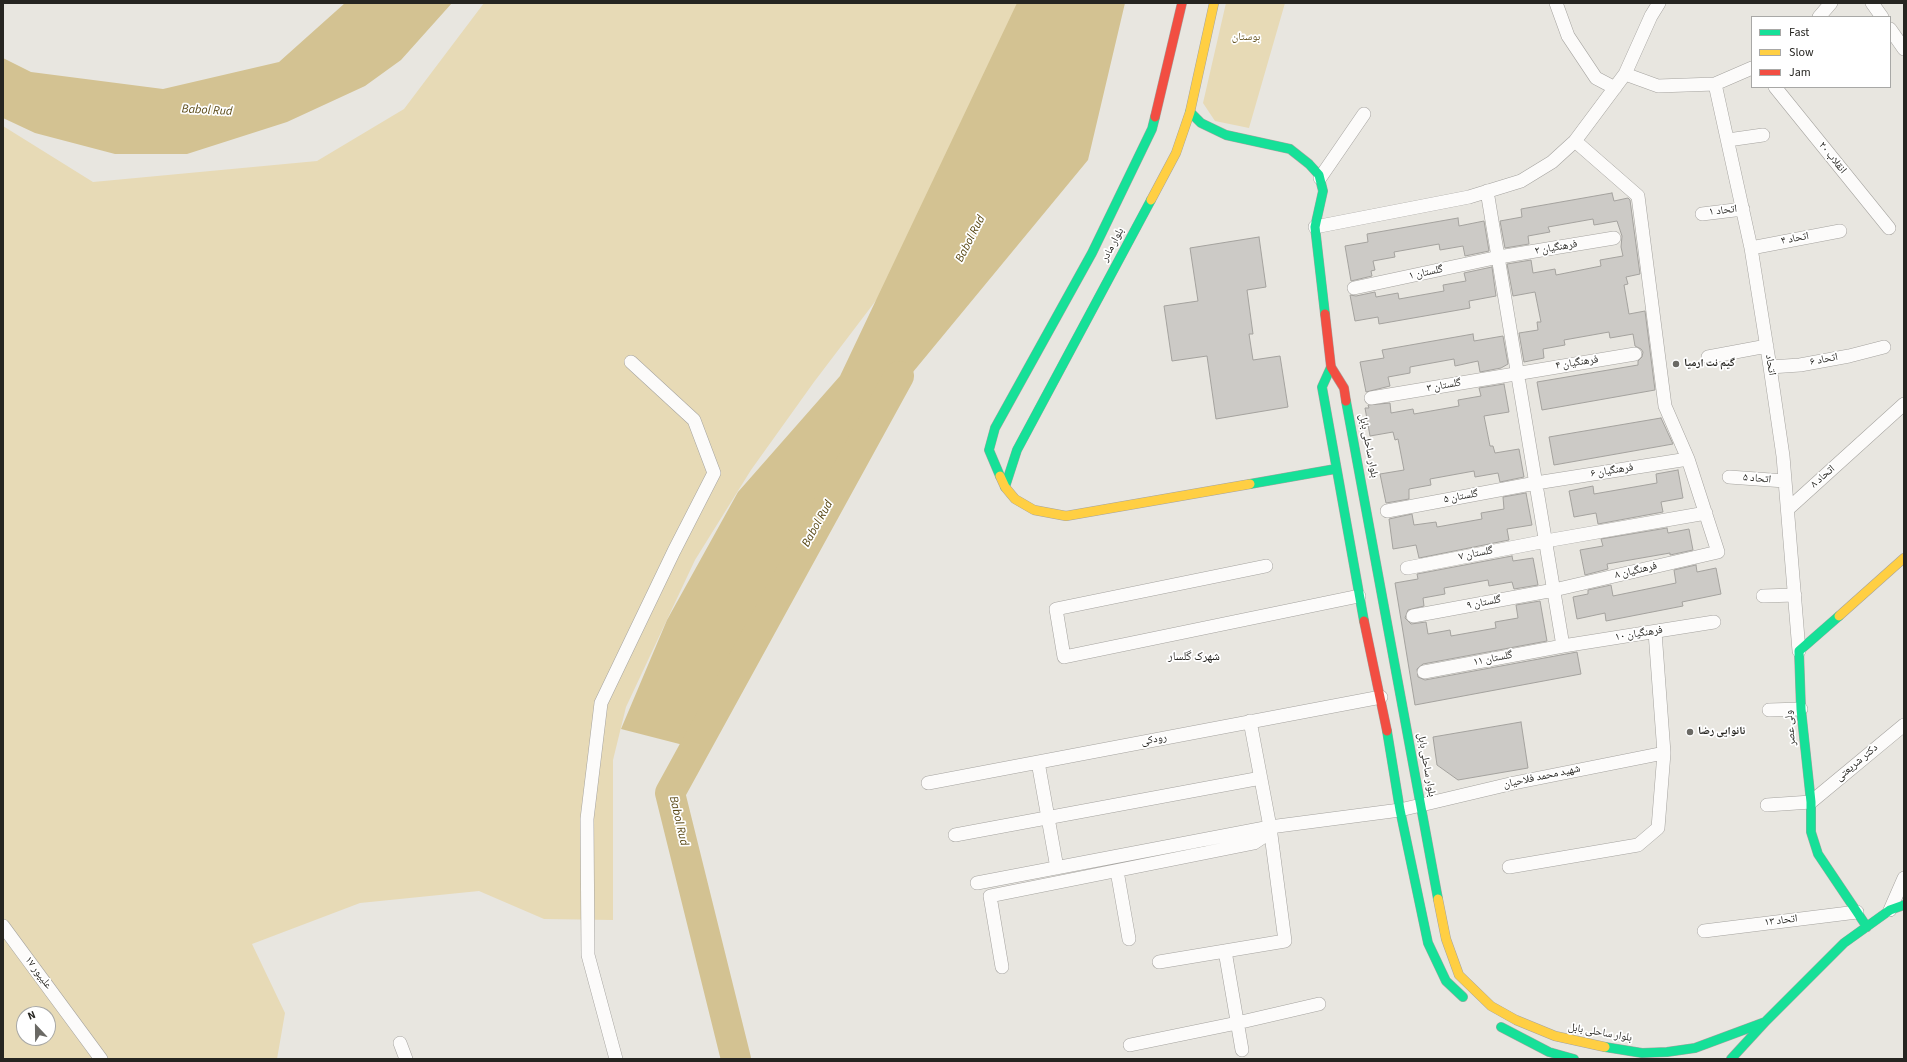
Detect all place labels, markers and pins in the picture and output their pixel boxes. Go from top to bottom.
place label: گیم نت ارمیا [1684,357,1735,371]
marker: گیم نت ارمیا [1671,359,1681,369]
place label: نانوایی رضا [1698,725,1745,739]
marker: نانوایی رضا [1685,727,1695,737]

